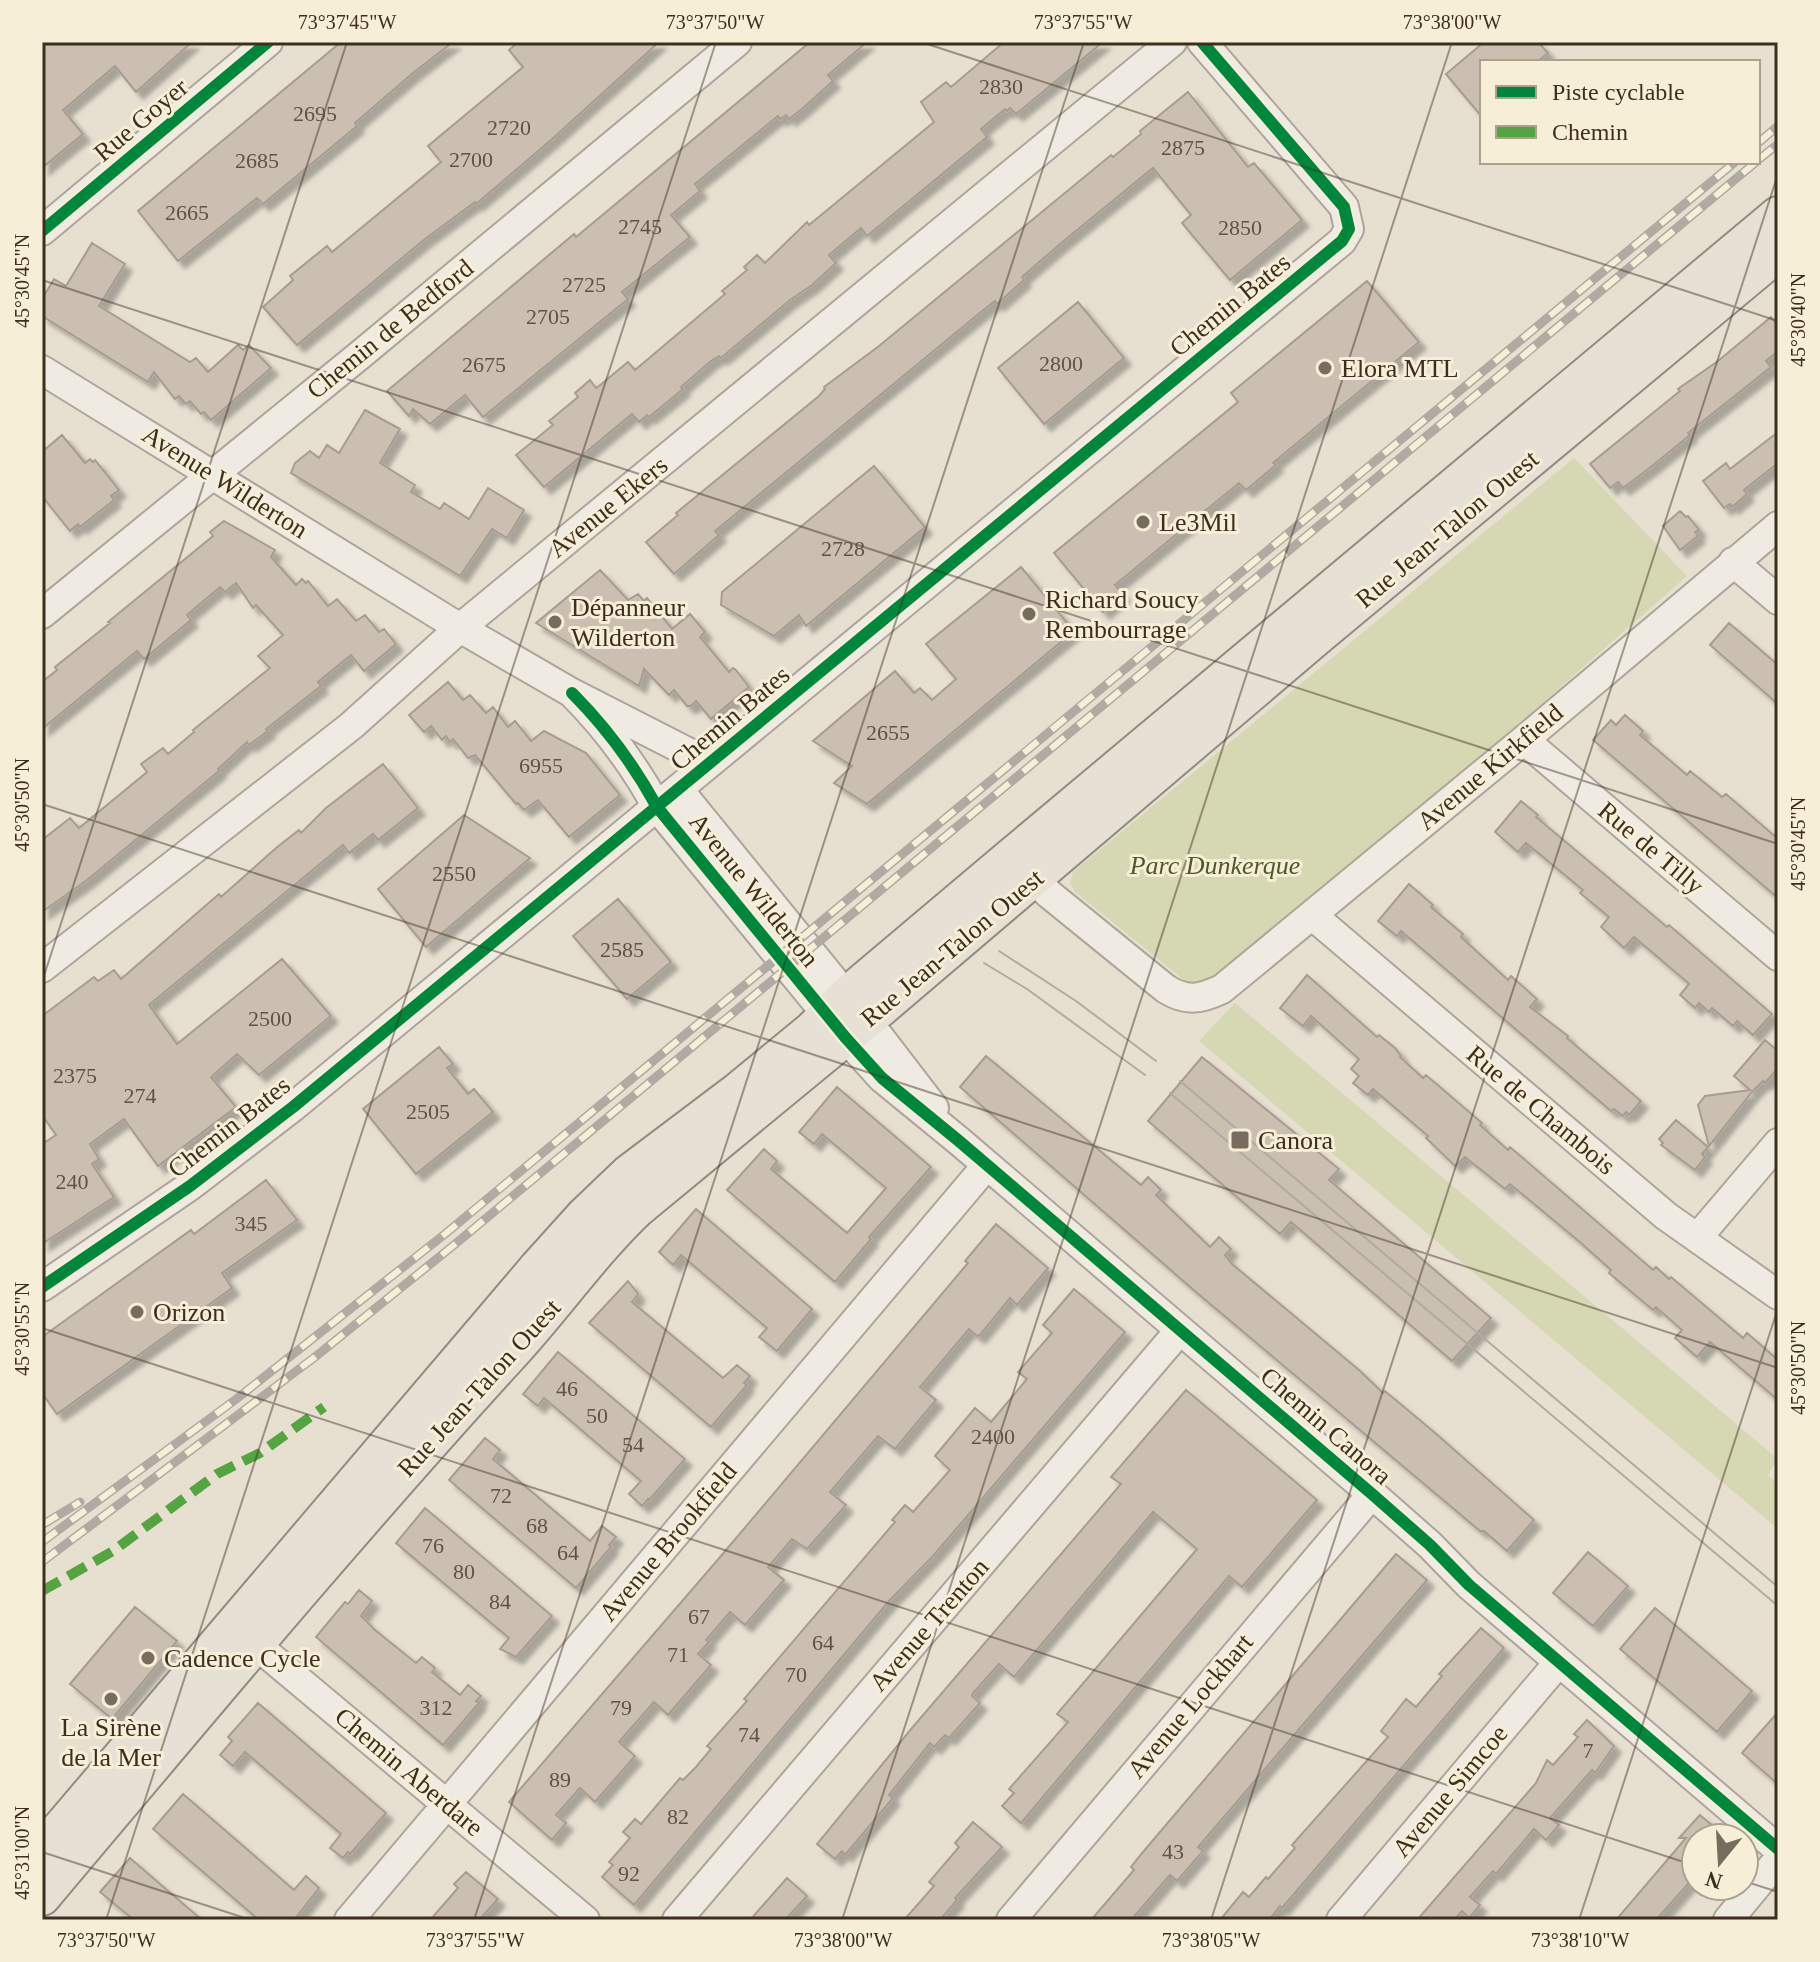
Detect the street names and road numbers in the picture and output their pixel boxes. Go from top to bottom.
street label: Rue Goyer [88,72,194,168]
street label: Chemin Bates [1164,248,1296,362]
street label: Chemin de Bedford [301,253,479,405]
street label: Avenue Wilderton [137,420,313,544]
street label: Rue Jean-Talon Ouest [1350,444,1545,614]
street label: Avenue Ekers [543,450,673,564]
street label: Chemin Bates [665,660,795,776]
street label: Avenue Kirkfield [1411,698,1569,836]
street label: Rue de Tilly [1592,796,1710,900]
street label: Avenue Wilderton [683,807,825,973]
street label: Rue Jean-Talon Ouest [855,863,1050,1033]
street label: Rue de Chambois [1461,1039,1621,1181]
street label: Chemin Bates [162,1070,296,1184]
street label: Rue Jean-Talon Ouest [392,1293,567,1483]
street label: Chemin Canora [1255,1361,1398,1491]
street label: Avenue Brookfield [593,1457,743,1627]
street label: Avenue Trenton [863,1553,995,1697]
street label: Avenue Lockhart [1121,1627,1259,1784]
street label: Chemin Aberdare [329,1702,489,1842]
street label: Avenue Simcoe [1386,1719,1514,1863]

